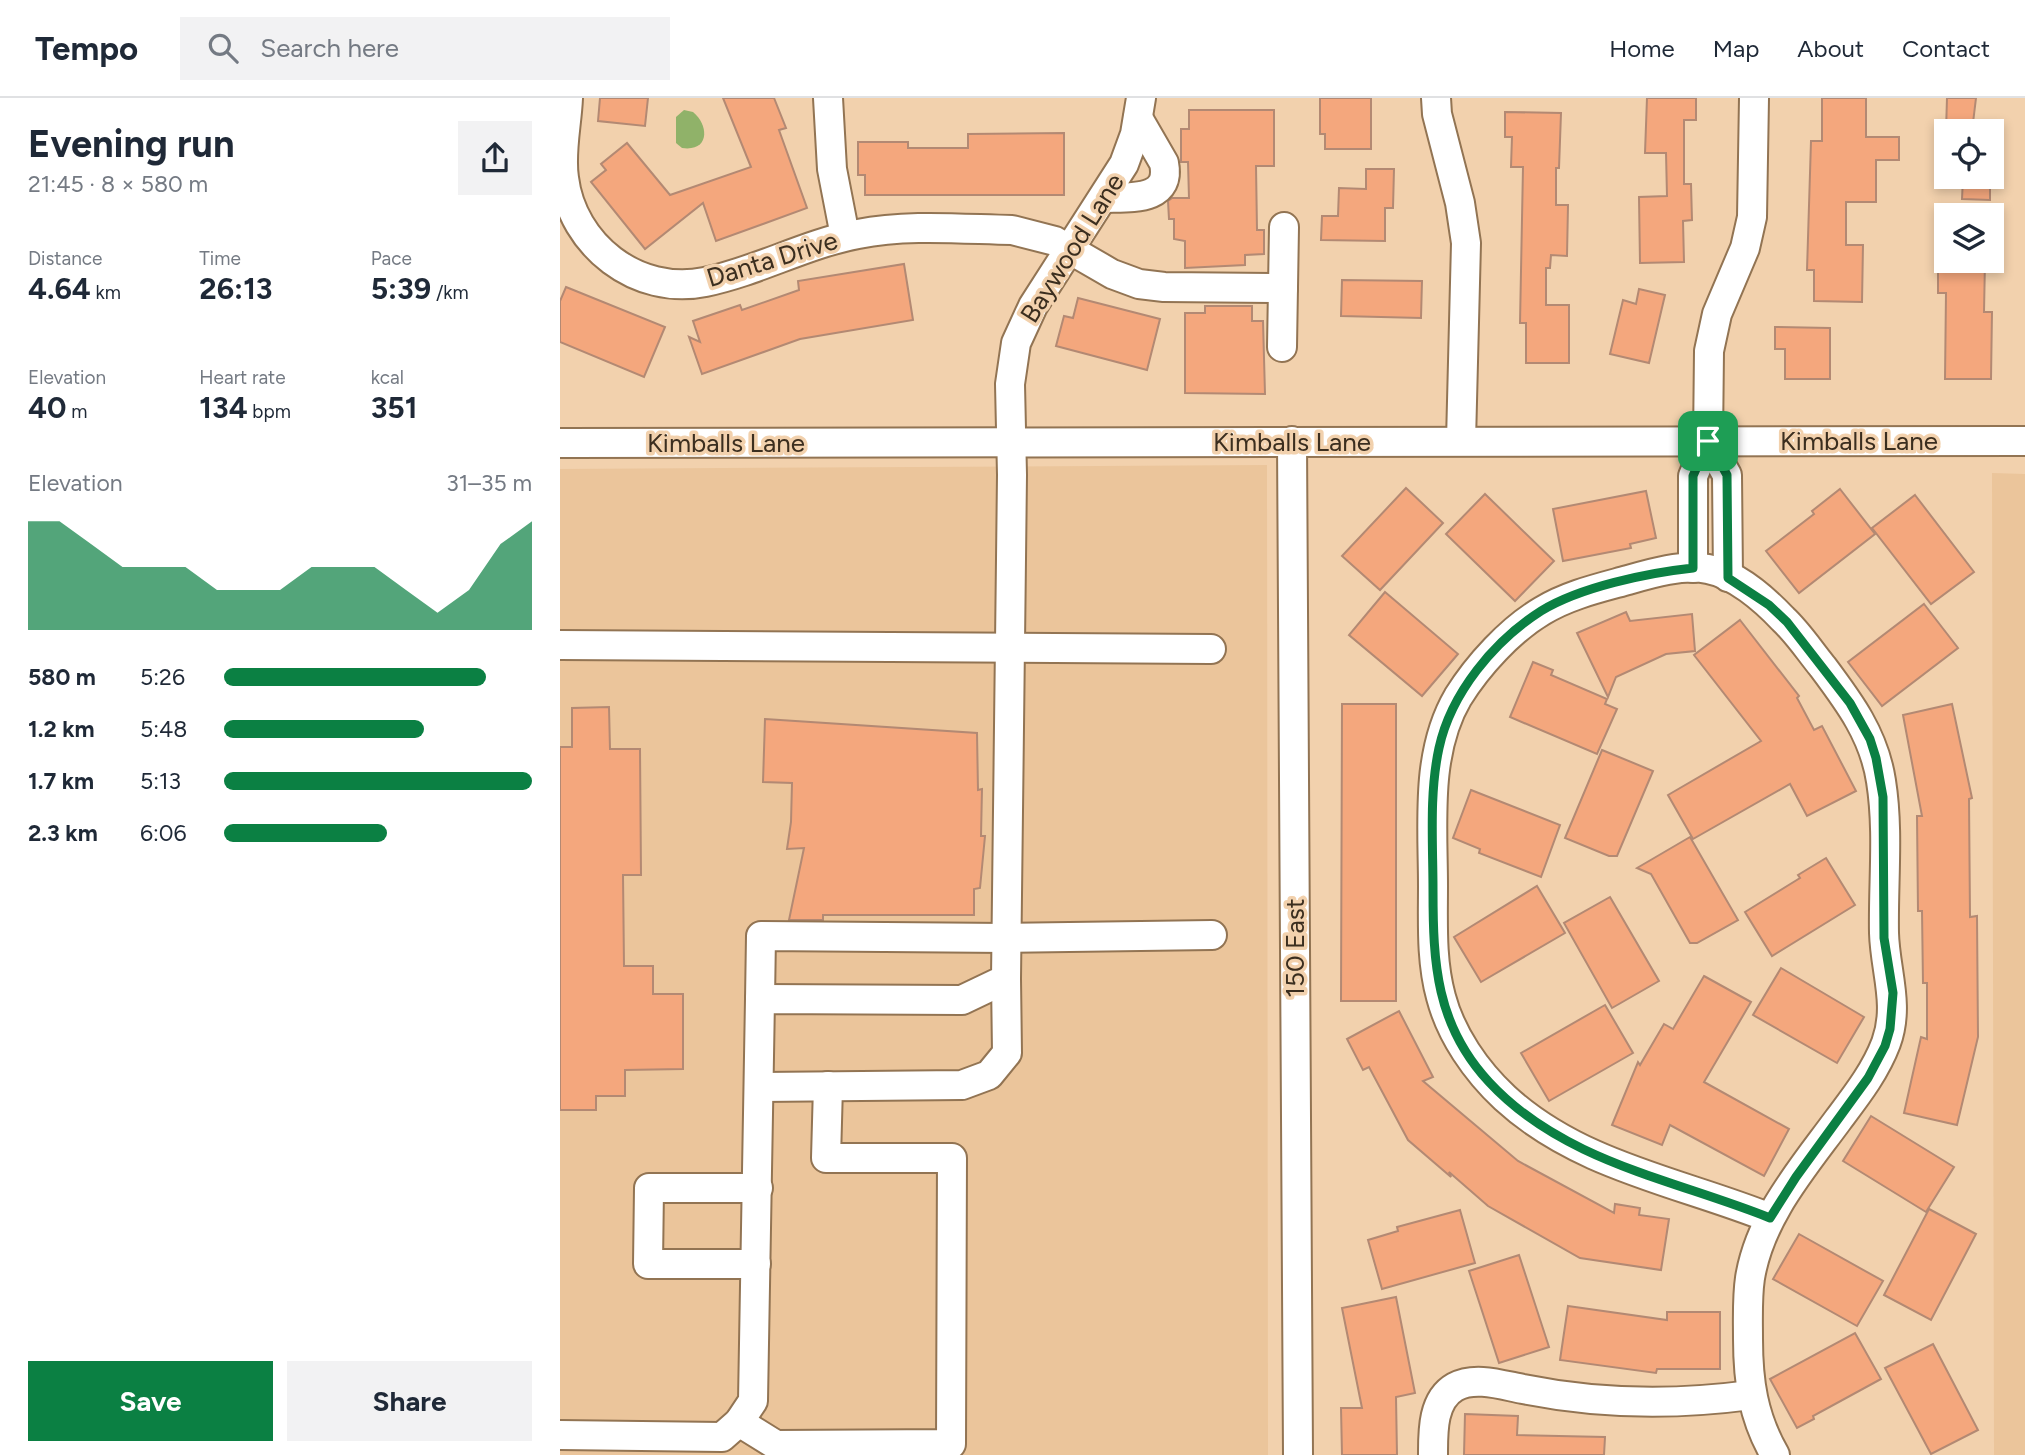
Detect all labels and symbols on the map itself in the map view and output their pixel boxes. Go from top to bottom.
street label: Baywood Lane [1013,167,1131,329]
street label: Danta Drive [703,224,841,294]
pin [1678,411,1738,471]
street label: Kimballs Lane [1780,425,1938,457]
street label: Kimballs Lane [1213,426,1371,458]
street label: Kimballs Lane [647,427,805,459]
street label: 150 East [1279,898,1311,998]

